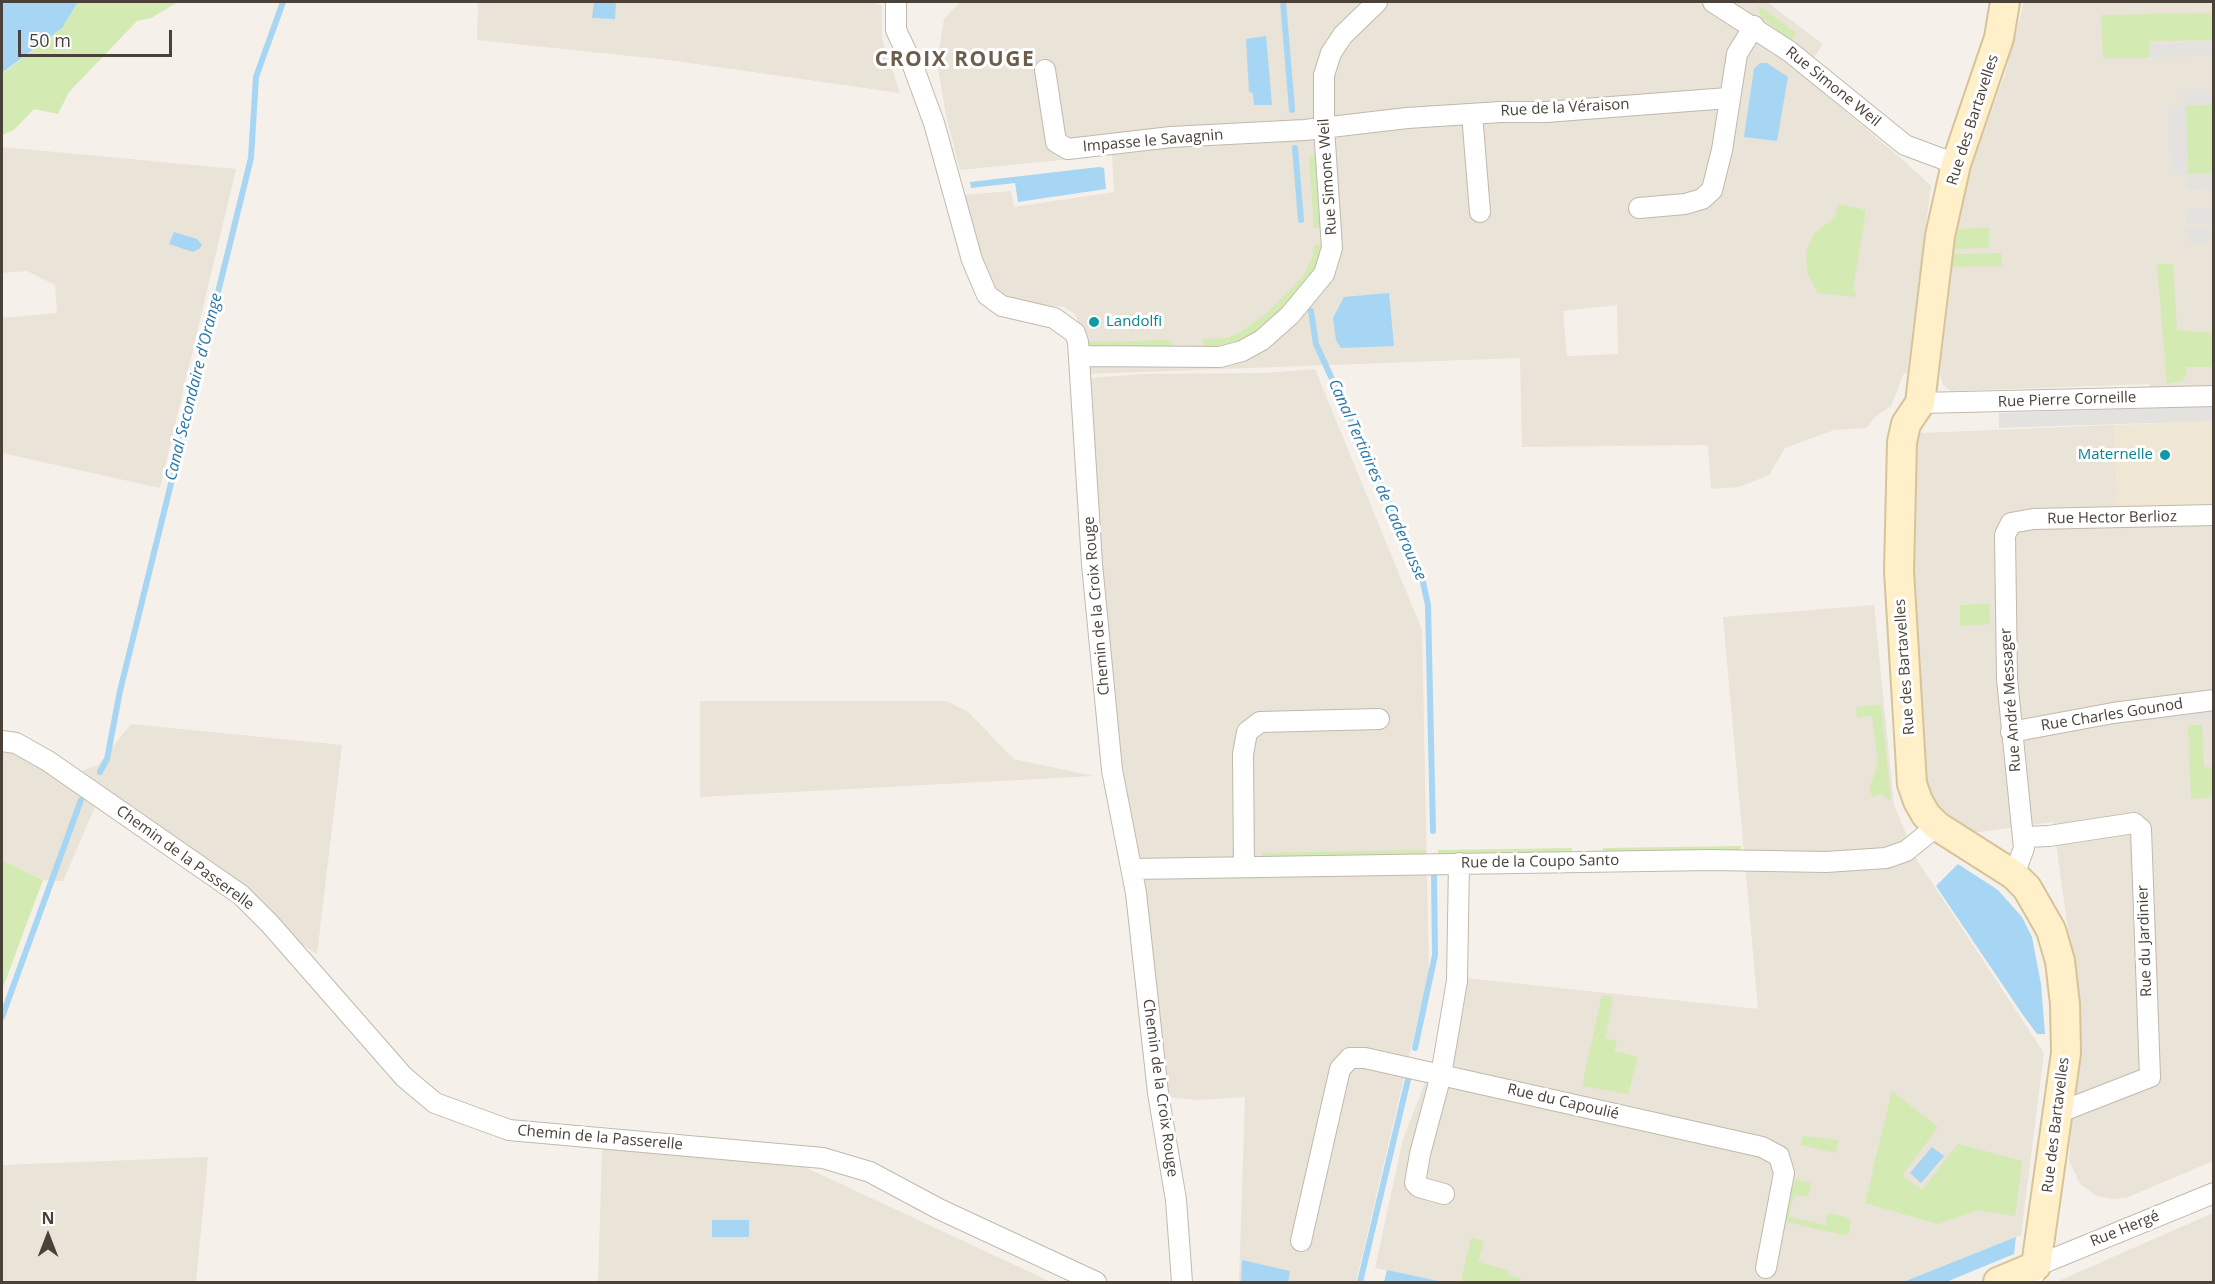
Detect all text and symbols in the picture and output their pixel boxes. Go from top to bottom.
scale bar [21,18,176,56]
text: 50 m [29,28,71,52]
street label: Rue Simone Weil [1782,43,1884,131]
district label: CROIX ROUGE [875,47,1035,73]
street label: Rue des Bartavelles [1943,52,2003,188]
street label: Rue de la Véraison [1500,96,1630,120]
street label: Rue Simone Weil [1315,118,1341,236]
street label: Impasse le Savagnin [1082,126,1224,156]
water label: Canal Secondaire d'Orange [161,291,227,483]
place label: Landolfi [1106,313,1162,331]
marker: Landolfi [1087,315,1101,329]
water label: Canal Tertiaires de Caderousse [1324,376,1430,584]
street label: Rue Pierre Corneille [1997,389,2137,411]
place label: Maternelle [2078,446,2153,464]
marker: Maternelle [2158,448,2172,462]
street label: Rue Hector Berlioz [2047,508,2177,528]
street label: Chemin de la Croix Rouge [1080,516,1114,696]
street label: Rue des Bartavelles [1891,598,1919,736]
street label: Rue André Messager [1997,627,2025,773]
street label: Rue Charles Gounod [2040,695,2184,735]
street label: Chemin de la Passerelle [113,802,257,914]
street label: Rue de la Coupo Santo [1461,852,1619,872]
street label: Rue du Jardinier [2134,885,2156,997]
street label: Chemin de la Croix Rouge [1139,998,1181,1178]
street label: Rue des Bartavelles [2039,1056,2073,1194]
street label: Rue du Capoulié [1505,1080,1621,1124]
street label: Chemin de la Passerelle [517,1122,683,1154]
north arrow [18,1206,78,1266]
text: N [41,1207,55,1229]
street label: Rue Hergé [2088,1207,2162,1251]

